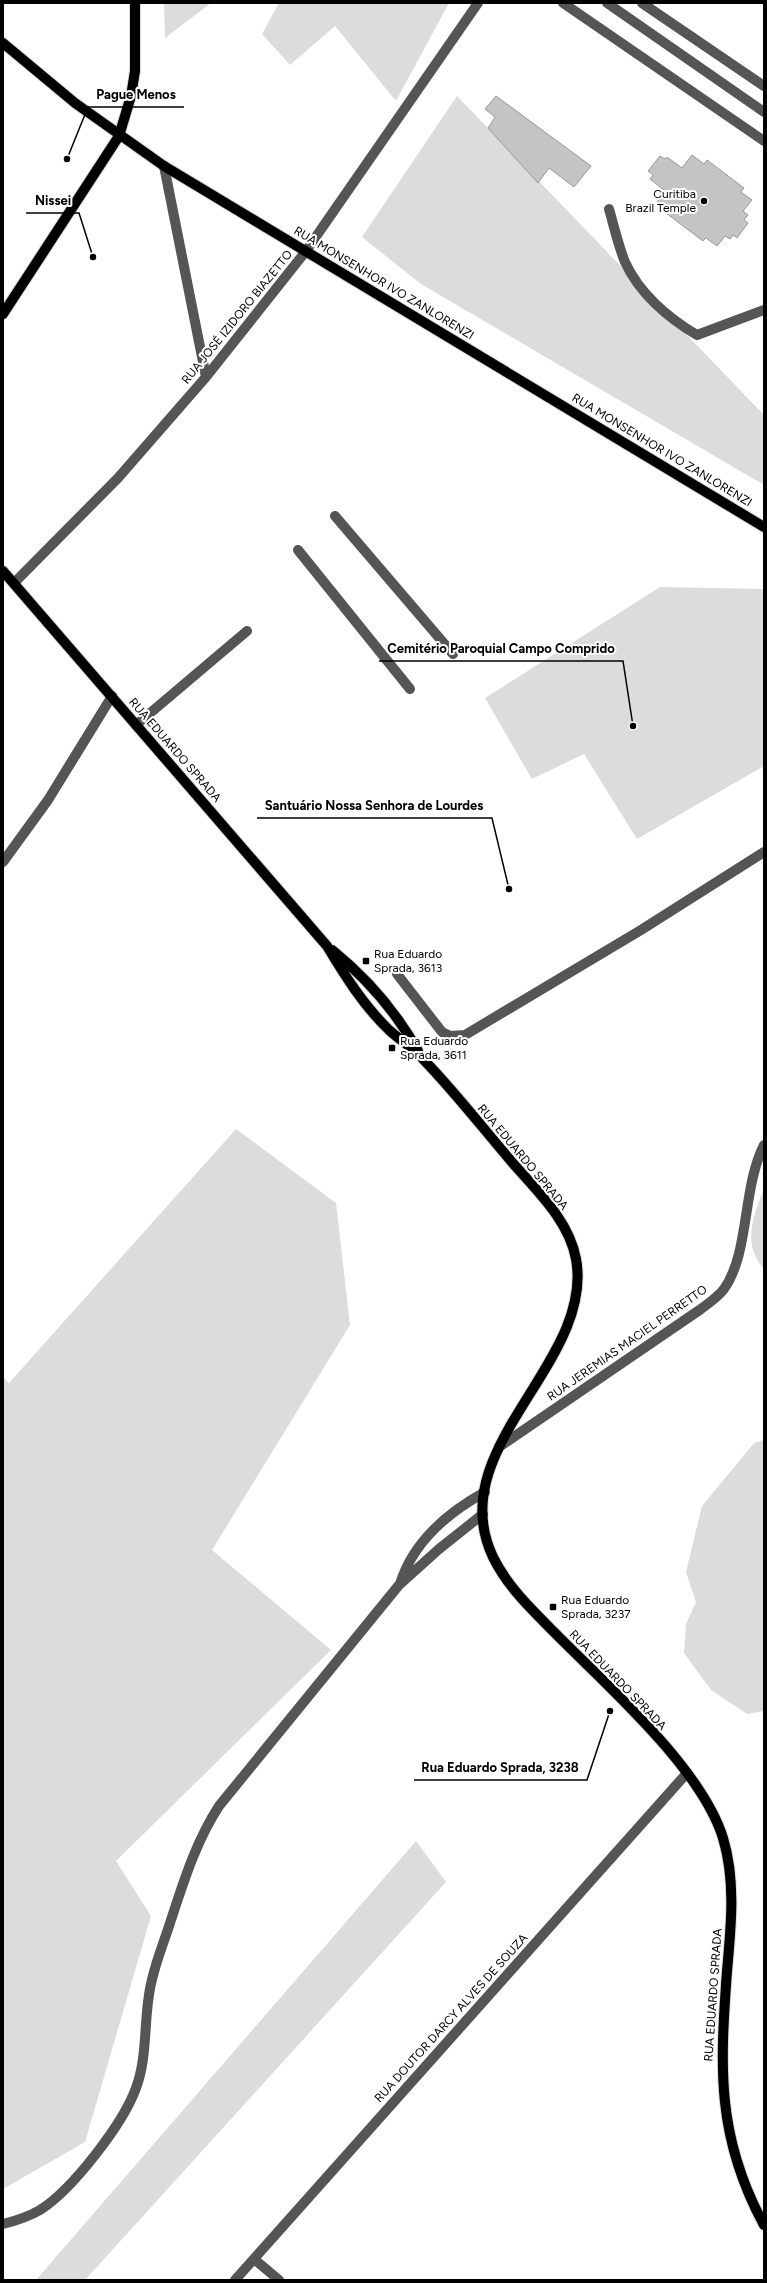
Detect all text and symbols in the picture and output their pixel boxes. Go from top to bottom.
callout: Pague Menos [88,82,184,107]
text: Pague Menos [96,87,176,102]
place label: Curitiba Brazil Temple [625,187,696,215]
callout: Nissei [26,188,79,213]
text: Nissei [35,193,71,208]
marker: Curitiba Brazil Temple [699,196,709,206]
street label: RUA MONSENHOR IVO ZANLORENZI [291,224,477,342]
street label: RUA JOSÉ IZIDORO BIAZETTO [179,247,295,387]
street label: RUA MONSENHOR IVO ZANLORENZI [569,391,755,509]
callout: Cemitério Paroquial Campo Comprido [379,636,623,661]
text: Cemitério Paroquial Campo Comprido [387,641,615,656]
street label: RUA EDUARDO SPRADA [126,695,224,805]
callout: Santuário Nossa Senhora de Lourdes [257,793,492,818]
text: Santuário Nossa Senhora de Lourdes [265,798,483,813]
place label: Rua Eduardo Sprada, 3613 [374,947,442,975]
marker: Rua Eduardo Sprada, 3613 [361,956,371,966]
place label: Rua Eduardo Sprada, 3611 [400,1034,468,1062]
marker: Rua Eduardo Sprada, 3611 [387,1043,397,1053]
street label: RUA EDUARDO SPRADA [475,1101,571,1213]
street label: RUA JEREMIAS MACIEL PERRETTO [544,1282,710,1404]
place label: Rua Eduardo Sprada, 3237 [561,1593,631,1621]
marker: Rua Eduardo Sprada, 3237 [548,1602,558,1612]
street label: RUA EDUARDO SPRADA [567,1627,669,1733]
callout: Rua Eduardo Sprada, 3238 [414,1755,587,1780]
text: Rua Eduardo Sprada, 3238 [421,1760,579,1775]
street label: RUA EDUARDO SPRADA [701,1928,725,2062]
street label: RUA DOUTOR DARCY ALVES DE SOUZA [372,1931,530,2105]

